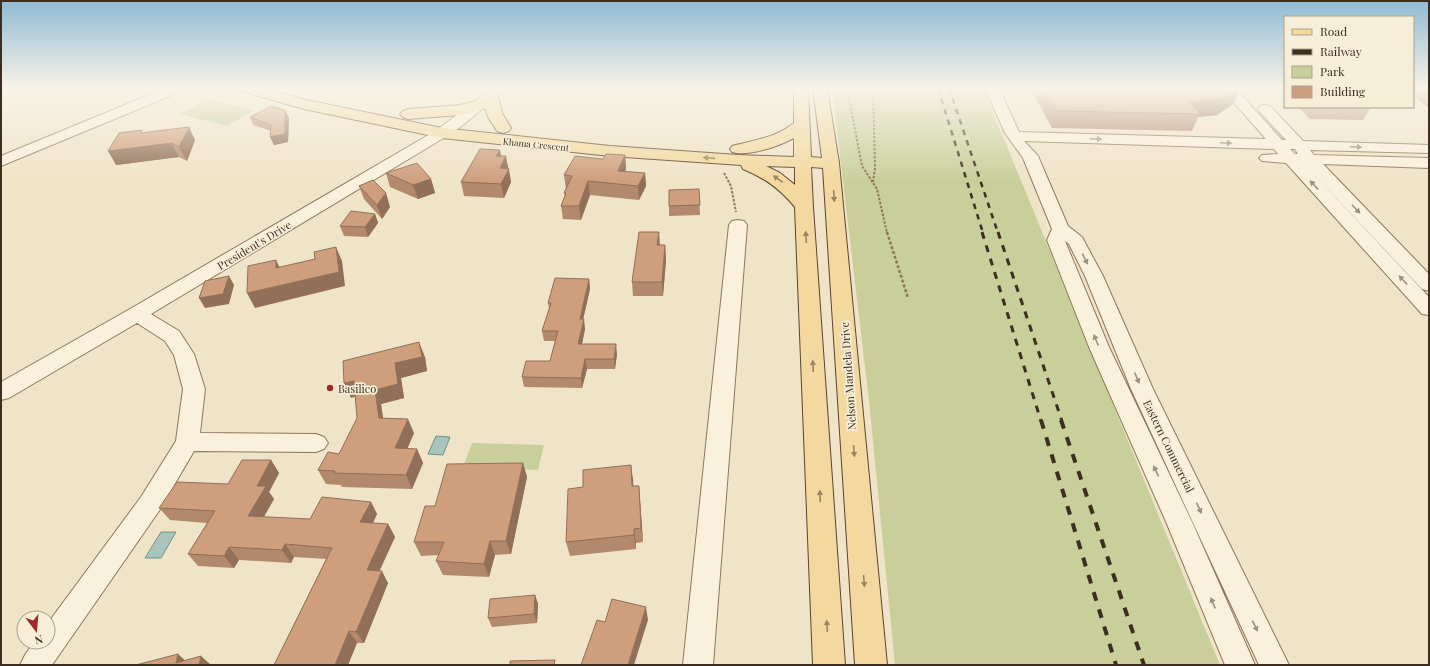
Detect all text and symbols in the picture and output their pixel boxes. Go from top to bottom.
legend [1284,16,1414,108]
text: Road [1320,23,1347,39]
text: Railway [1320,43,1362,59]
text: Park [1320,63,1345,79]
text: Building [1320,83,1366,99]
street label: Khama Crescent [502,135,570,154]
one-way arrow [1090,136,1103,142]
one-way arrow [1220,140,1233,146]
one-way arrow [1350,143,1362,150]
one-way arrow [703,155,715,162]
one-way arrow [773,175,783,183]
one-way arrow [1310,180,1319,190]
one-way arrow [831,190,837,202]
one-way arrow [1351,204,1361,214]
street label: President's Drive [214,217,294,273]
one-way arrow [803,230,809,243]
one-way arrow [1082,254,1088,265]
one-way arrow [1398,275,1407,286]
street label: Nelson Mandela Drive [837,321,859,431]
one-way arrow [1093,334,1099,346]
one-way arrow [810,359,816,372]
one-way arrow [1135,373,1141,385]
place label: Basilico [338,381,376,396]
marker: Basilico [325,383,335,393]
street label: Eastern Commercial [1140,397,1198,495]
one-way arrow [851,445,857,457]
one-way arrow [1153,466,1159,477]
one-way arrow [817,489,823,502]
one-way arrow [1196,503,1202,514]
one-way arrow [861,575,868,587]
one-way arrow [1210,597,1216,609]
north arrow [16,610,56,650]
one-way arrow [824,619,830,632]
one-way arrow [1252,620,1258,631]
text: N [33,632,45,648]

